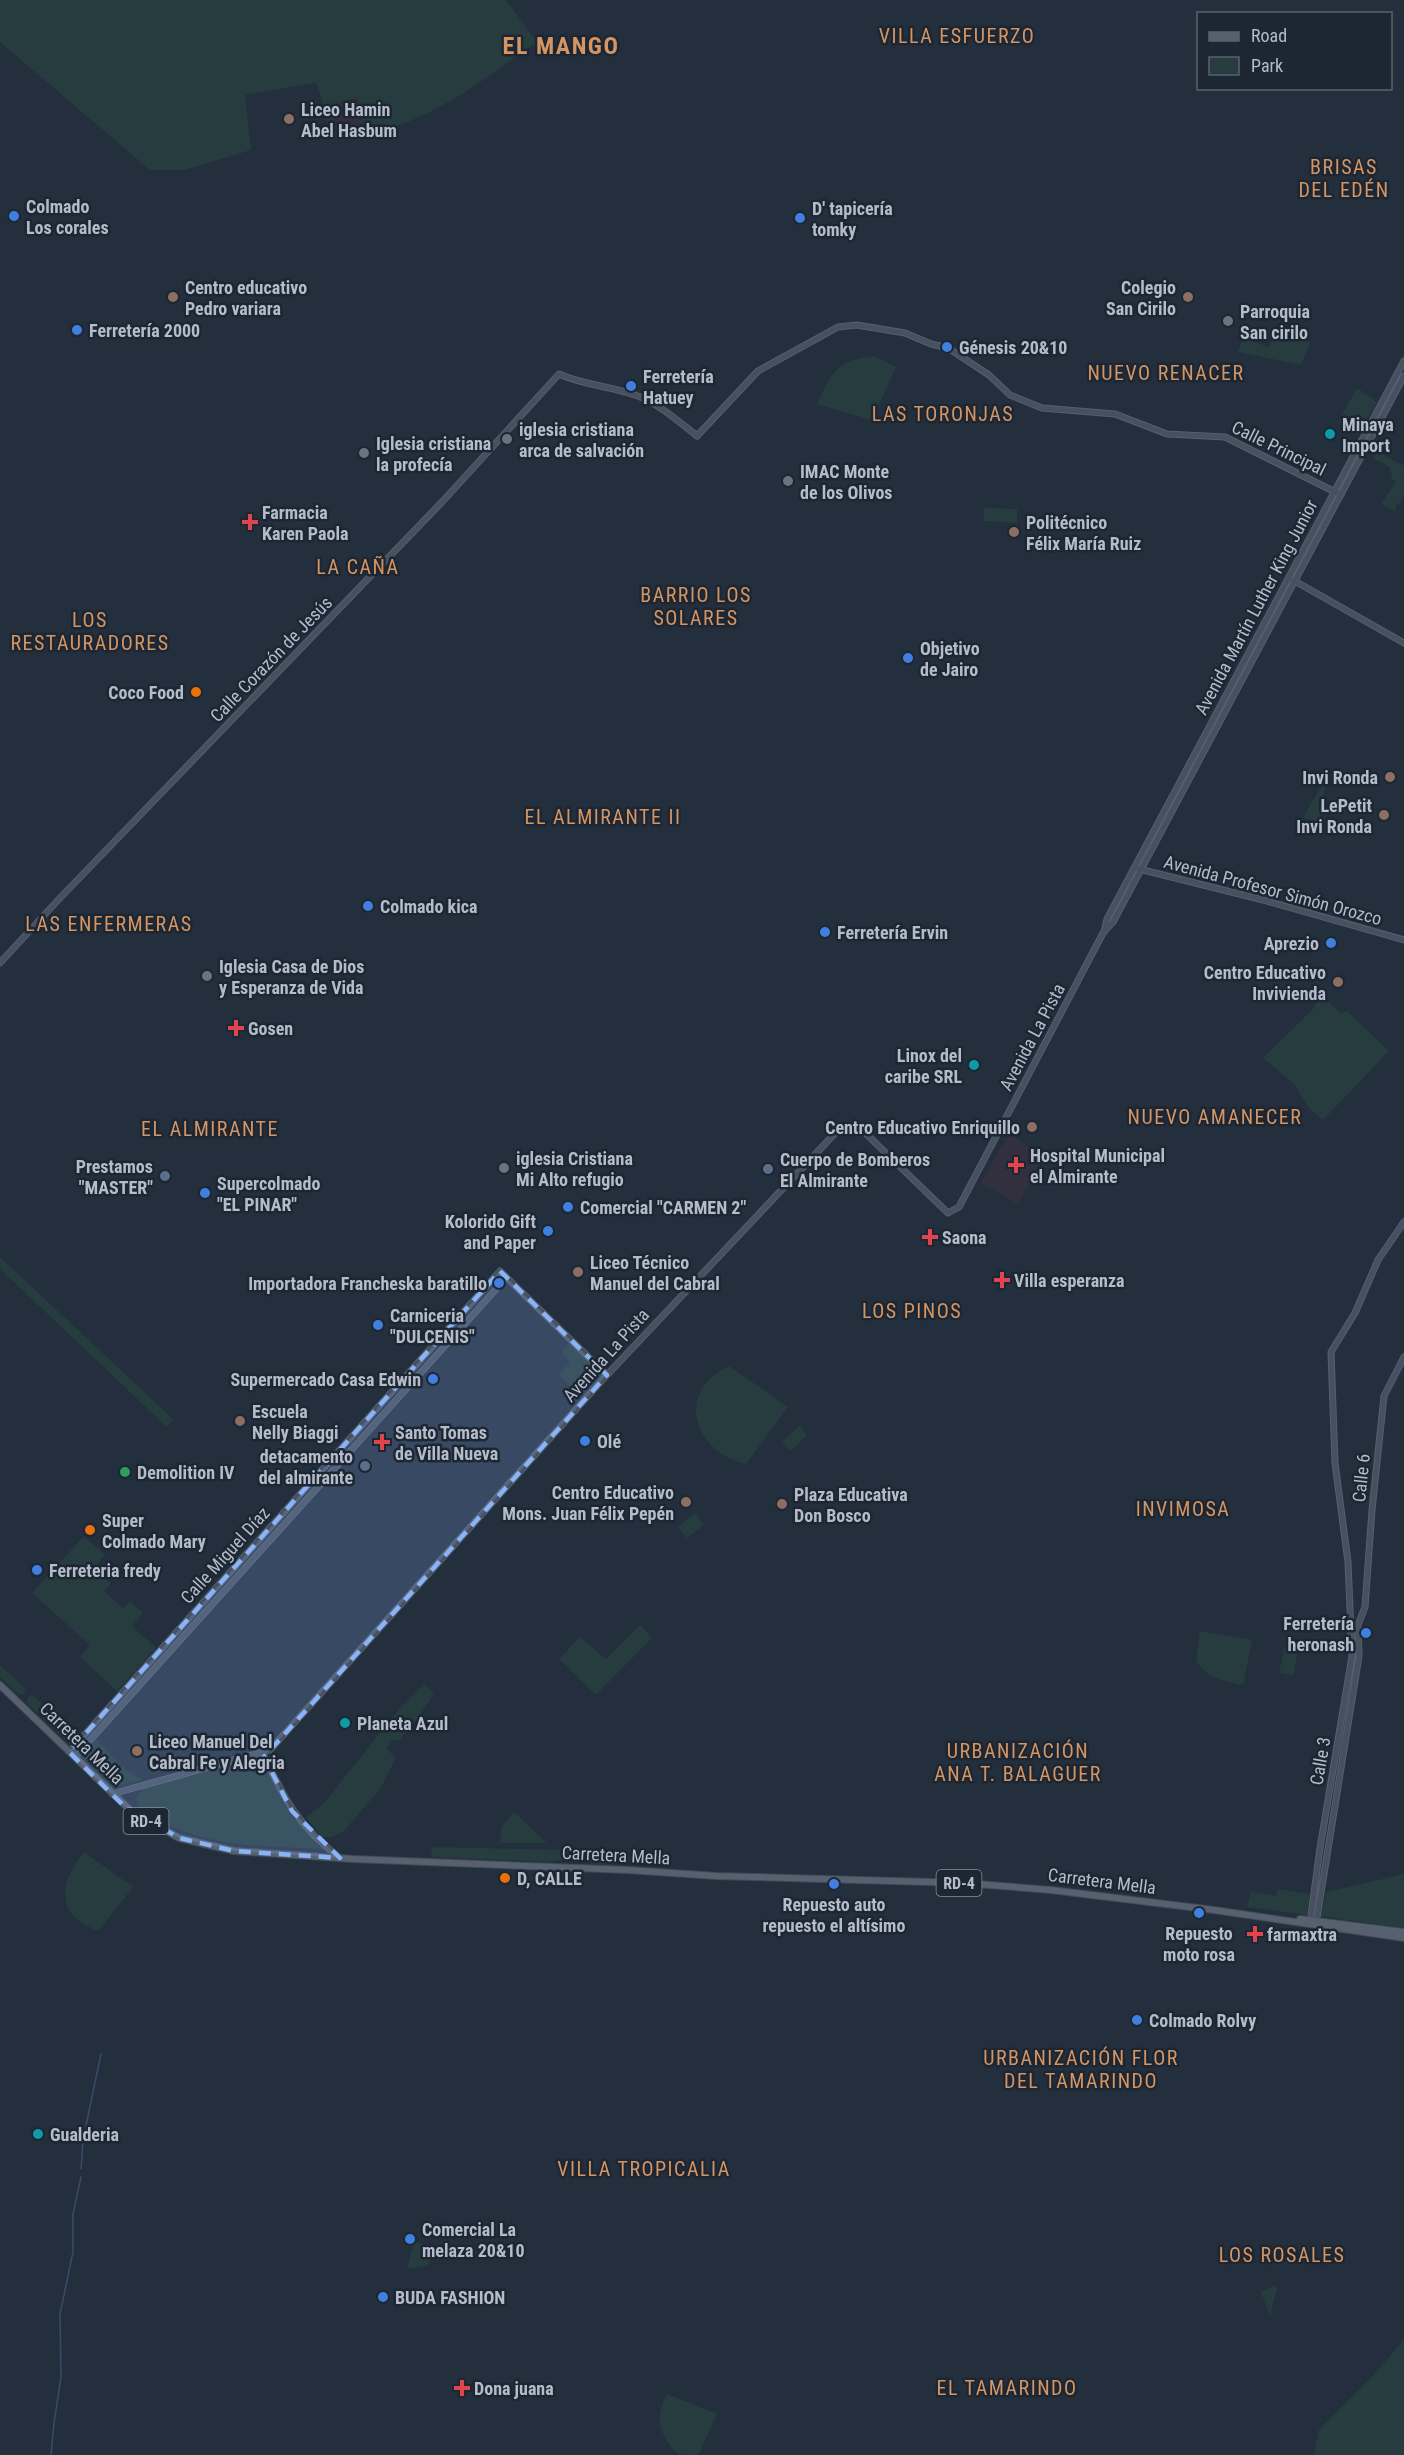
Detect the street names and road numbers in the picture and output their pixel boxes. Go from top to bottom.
street label: Calle Principal [1229,416,1329,480]
street label: Avenida Martín Luther King Junior [1190,495,1322,718]
street label: Calle Corazón de Jesús [206,592,336,726]
street label: Avenida Profesor Simón Orozco [1162,851,1384,929]
street label: Avenida La Pista [995,980,1069,1094]
street label: Avenida La Pista [559,1304,653,1406]
street label: Calle 6 [1348,1453,1374,1503]
street label: Calle Miguel Díaz [176,1502,274,1608]
street label: Carretera Mella [36,1698,128,1788]
street label: Calle 3 [1305,1735,1335,1787]
road number: RD-4 [124,1808,168,1834]
street label: Carretera Mella [561,1842,671,1868]
street label: Carretera Mella [1047,1864,1157,1898]
road number: RD-4 [936,1870,982,1896]

